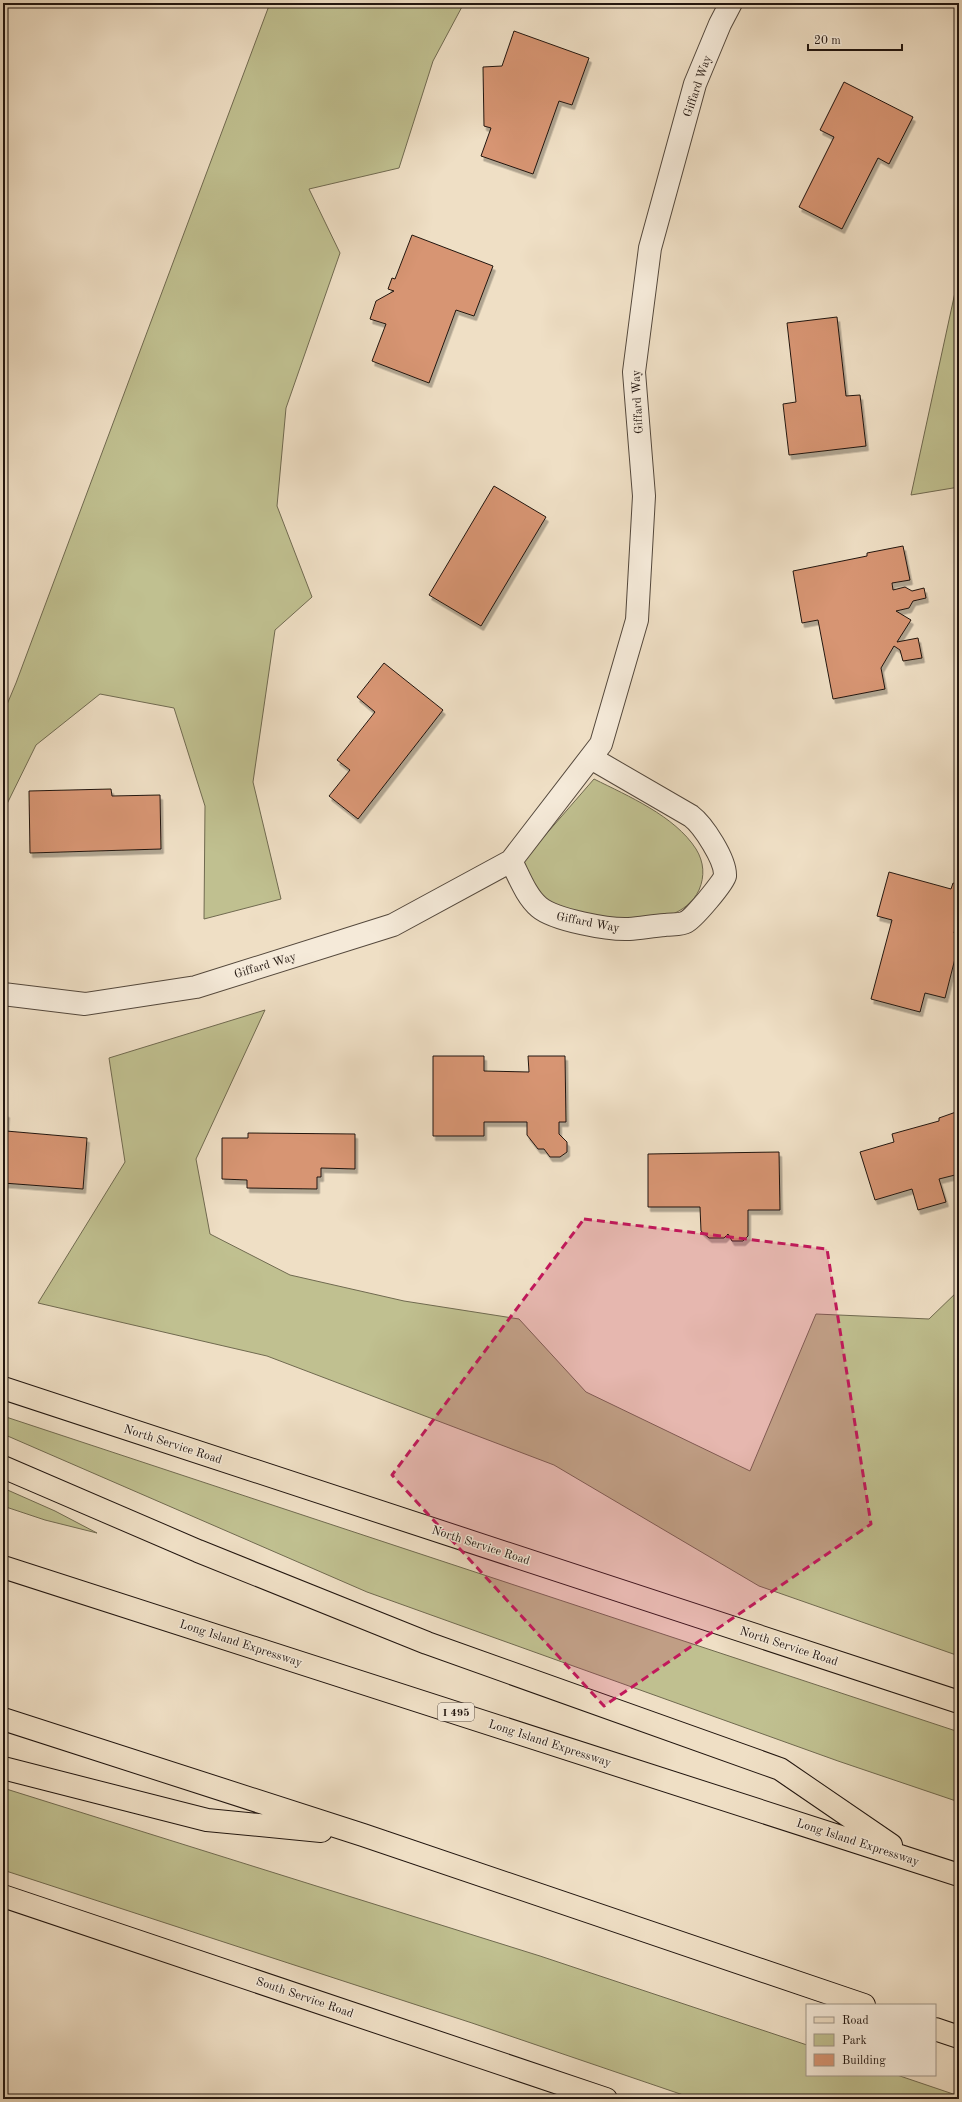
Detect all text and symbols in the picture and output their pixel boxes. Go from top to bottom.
scale bar [808,26,902,52]
text: 20 m [814,35,841,47]
street label: Giffard Way [682,53,714,119]
street label: Giffard Way [630,369,646,434]
street label: Giffard Way [555,911,621,935]
street label: Giffard Way [233,951,298,981]
street label: North Service Road [122,1423,223,1466]
street label: North Service Road [430,1524,531,1567]
street label: Long Island Expressway [178,1618,304,1670]
street label: North Service Road [738,1625,839,1668]
road number: I 495 [438,1703,474,1721]
street label: Long Island Expressway [487,1718,613,1770]
street label: Long Island Expressway [795,1817,921,1869]
street label: South Service Road [254,1976,355,2020]
legend [806,2004,936,2076]
text: Road [842,2015,869,2027]
text: Park [842,2035,867,2047]
text: Building [842,2055,886,2067]

